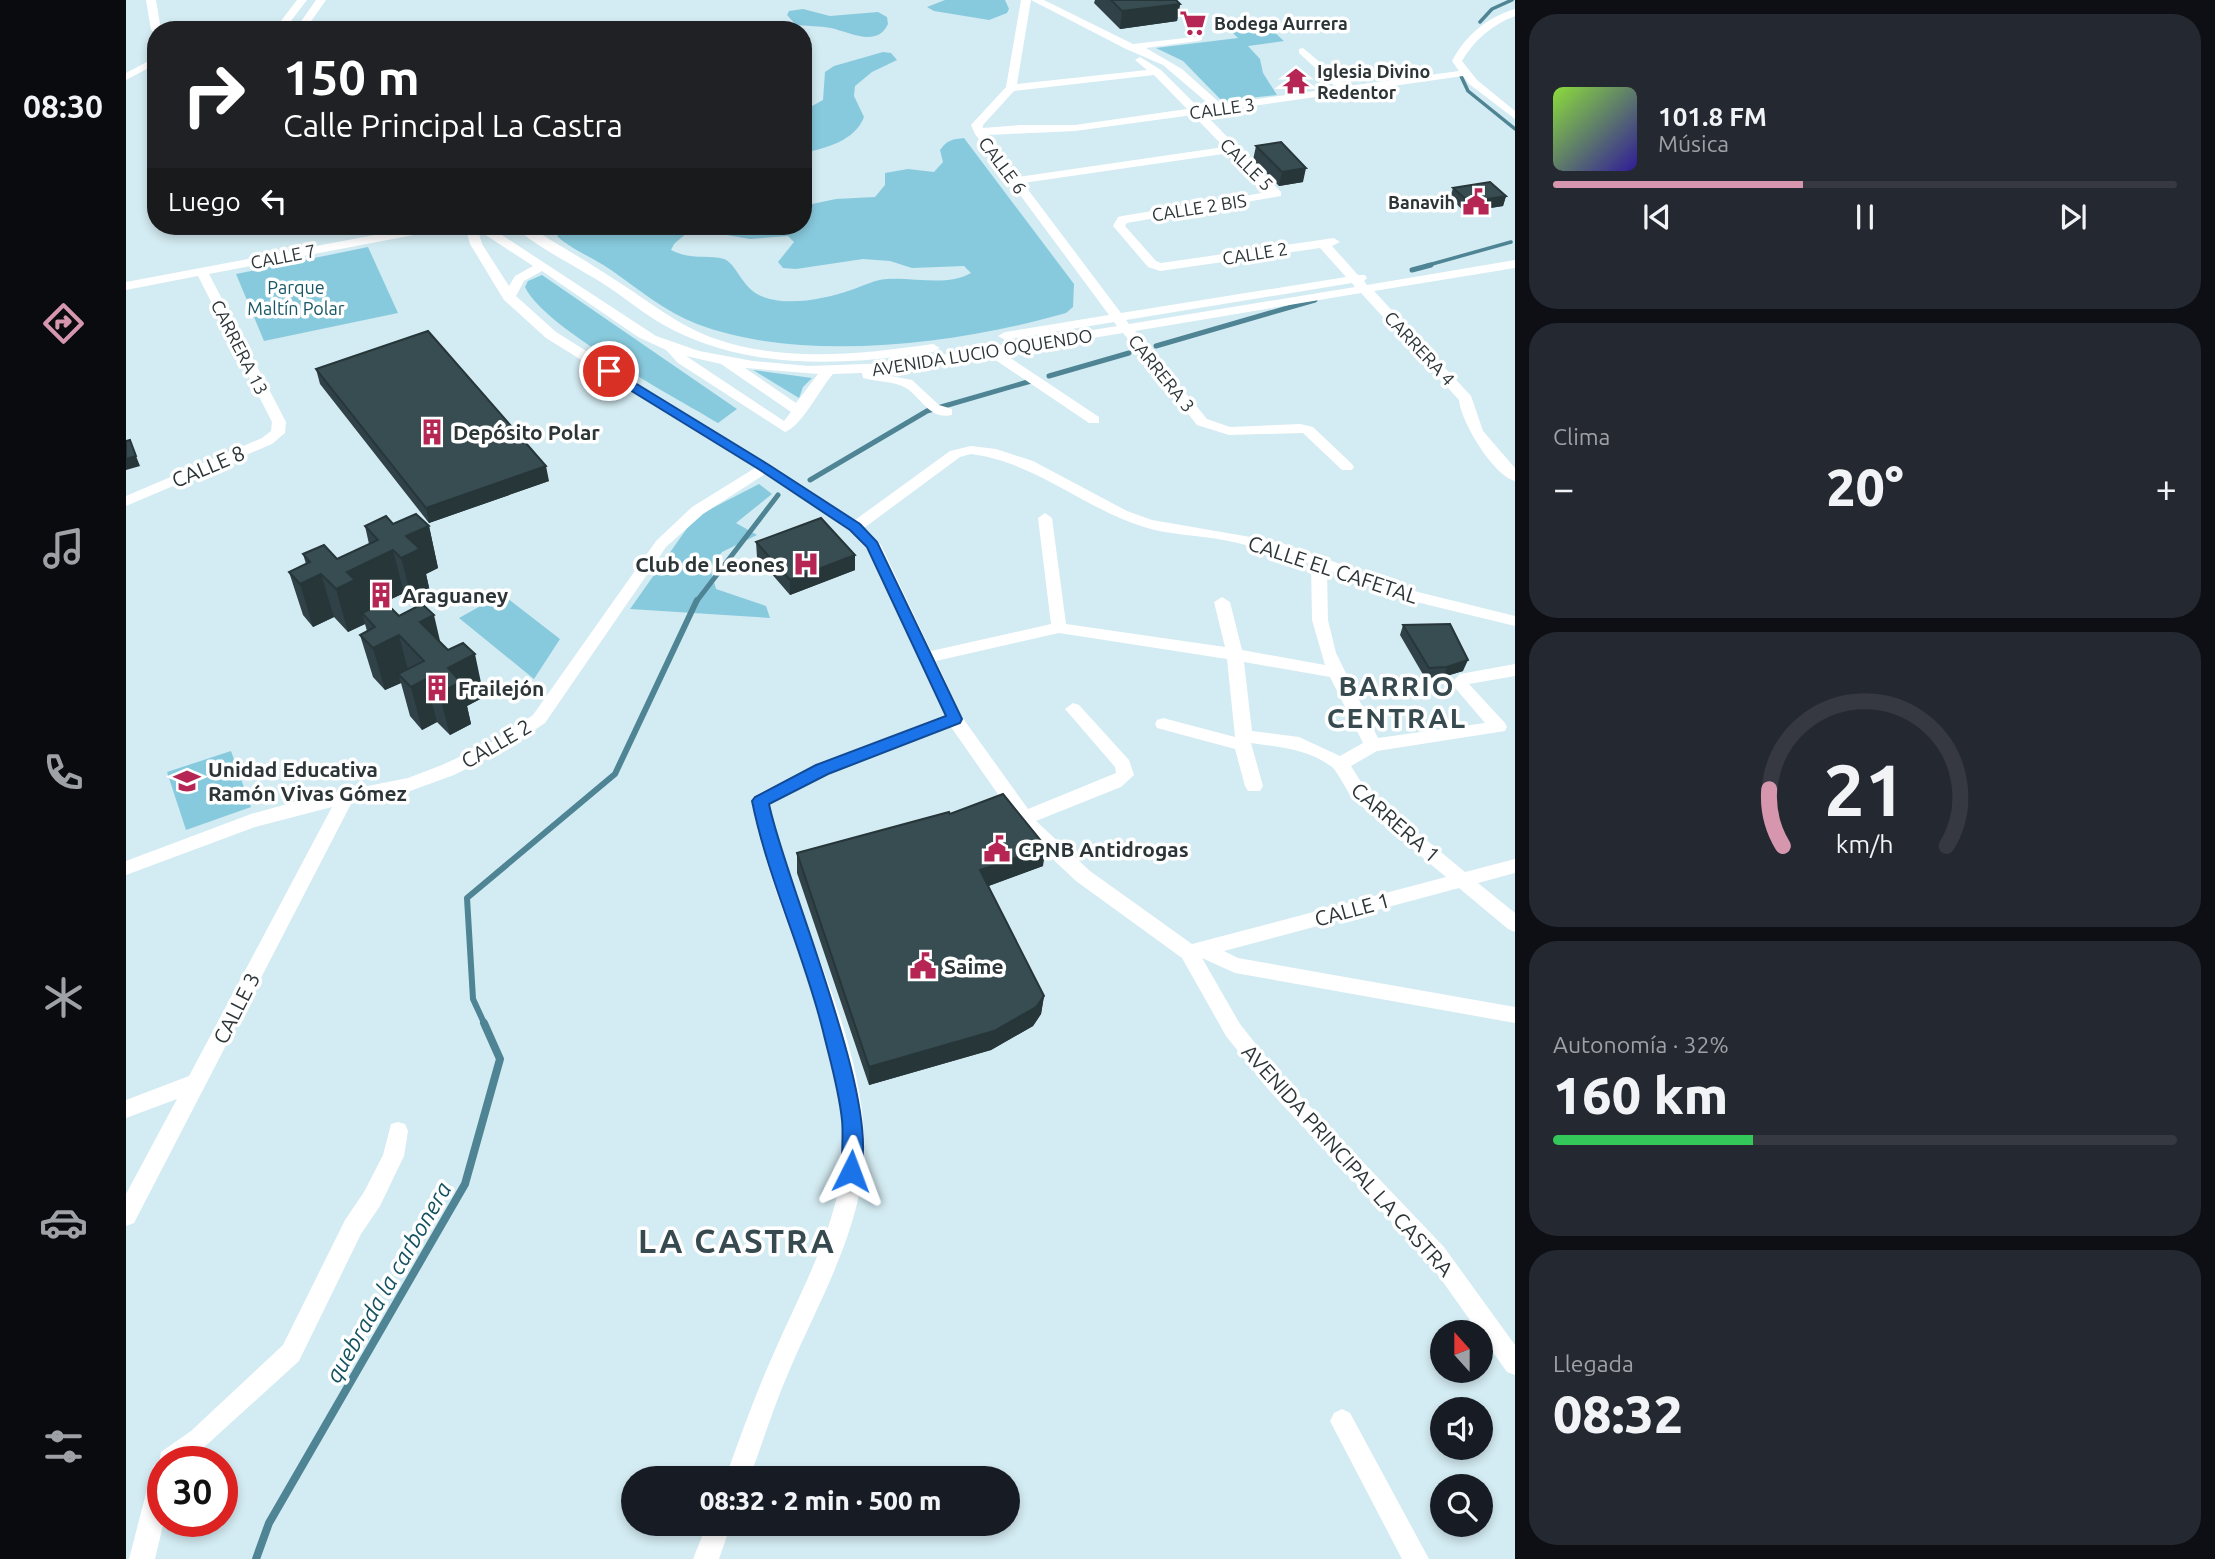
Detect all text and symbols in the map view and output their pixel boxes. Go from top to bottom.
supermarket icon: Bodega Aurrera [1178,8,1208,38]
place label: Bodega Aurrera [1214,13,1348,33]
icon: right [168,49,259,140]
text: 150 m [283,49,420,104]
place label: Iglesia Divino Redentor [1317,61,1430,102]
temple icon: Iglesia Divino Redentor [1281,66,1311,96]
text: 08:30 [23,88,103,124]
street label: CALLE 3 [1188,94,1256,122]
text: 101.8 FM [1658,102,1767,131]
text: Calle Principal La Castra [283,107,623,143]
text: Música [1658,131,1729,156]
street label: CALLE 6 [975,133,1031,197]
street label: CALLE 5 [1217,134,1277,194]
icon: left [255,182,293,220]
text: Luego [168,187,241,216]
public building icon: Banavih [1461,187,1491,217]
street label: CALLE 2 BIS [1150,190,1248,224]
place label: Banavih [1388,192,1455,212]
icon: previous [1638,198,1676,236]
icon: pause [1846,198,1884,236]
icon: next [2054,198,2092,236]
street label: CALLE 2 [1221,238,1289,268]
street label: CALLE 7 [249,240,317,272]
park label: Parque Maltín Polar [247,277,345,318]
street label: CARRERA 13 [208,296,272,398]
icon: directions [39,299,88,348]
street label: CARRERA 4 [1381,307,1459,389]
street label: AVENIDA LUCIO OQUENDO [870,325,1094,380]
street label: CARRERA 3 [1125,330,1199,416]
pin [579,341,639,401]
icon: arrive [590,352,628,390]
building icon: Depósito Polar [417,417,447,447]
place label: Depósito Polar [453,420,600,444]
text: Clima [1553,424,1610,449]
street label: CALLE 8 [168,440,248,492]
text: 20° [1826,458,1904,516]
text: − [1553,467,1574,509]
text: + [2156,467,2177,509]
icon: music [39,524,88,573]
street label: CALLE EL CAFETAL [1245,530,1421,608]
hospital icon: Club de Leones [791,549,821,579]
place label: Club de Leones [635,552,785,576]
building icon: Araguaney [366,580,396,610]
place label: Araguaney [402,583,508,607]
district label: BARRIO CENTRAL [1327,670,1467,733]
building icon: Frailejón [422,673,452,703]
place label: Frailejón [458,676,544,700]
street label: CALLE 2 [457,713,535,773]
icon: phone [39,748,88,797]
text: 21 [1824,748,1906,830]
place label: Unidad Educativa Ramón Vivas Gómez [208,757,407,805]
school or university icon: Unidad Educativa Ramón Vivas Gómez [172,766,202,796]
street label: CARRERA 1 [1347,777,1445,867]
text: km/h [1836,829,1894,857]
public building icon: CPNB Antidrogas [982,834,1012,864]
place label: CPNB Antidrogas [1018,837,1189,861]
street label: CALLE 1 [1312,887,1392,931]
public building icon: Saime [908,951,938,981]
place label: Saime [944,954,1004,978]
street label: CALLE 3 [208,968,264,1048]
icon: climate [39,973,88,1022]
text: Autonomía · 32% [1553,1032,1729,1057]
street label: AVENIDA PRINCIPAL LA CASTRA [1238,1039,1459,1281]
text: 160 km [1553,1066,1728,1124]
position arrow [814,1134,888,1208]
water label: quebrada la carbonera [320,1177,456,1387]
icon: car [39,1198,88,1247]
district label: LA CASTRA [638,1222,836,1259]
north arrow [1430,1320,1493,1382]
map controls [1430,1320,1493,1537]
text: Llegada [1553,1351,1634,1376]
text: 08:32 [1553,1385,1683,1443]
button: sound [1430,1397,1493,1460]
icon: filters [39,1422,88,1471]
speed limit sign: 30 [147,1446,238,1537]
button: search [1430,1474,1493,1537]
text: 08:32 · 2 min · 500 m [700,1486,941,1515]

